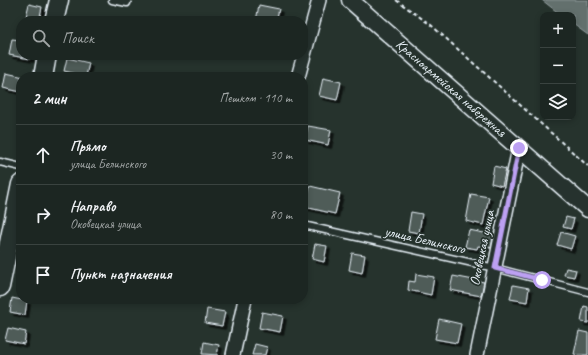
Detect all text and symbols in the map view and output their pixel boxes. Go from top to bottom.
map controls [540,12,576,120]
button: + [540,12,576,48]
search box [16,16,308,60]
icon: search [30,27,52,49]
text: Поиск [62,29,94,48]
street label: Красноармейская набережная [392,35,510,141]
button: − [540,48,576,84]
button: layers [540,84,576,120]
text: 2 мин [32,88,67,109]
text: Пешком · 110 m [219,90,292,106]
text: Прямо [70,137,106,156]
route end [510,139,528,157]
icon: ahead [32,144,54,166]
text: 30 m [270,147,292,163]
text: улица Белинского [70,156,146,172]
text: Направо [70,197,116,216]
icon: right [32,204,54,226]
text: 80 m [270,207,292,223]
street label: Оковецкая улица [466,208,498,287]
text: Оковецкая улица [70,216,141,232]
street label: улица Белинского [382,222,468,258]
icon: arrive [32,264,54,286]
text: Пункт назначения [70,265,172,284]
route start [533,271,551,289]

